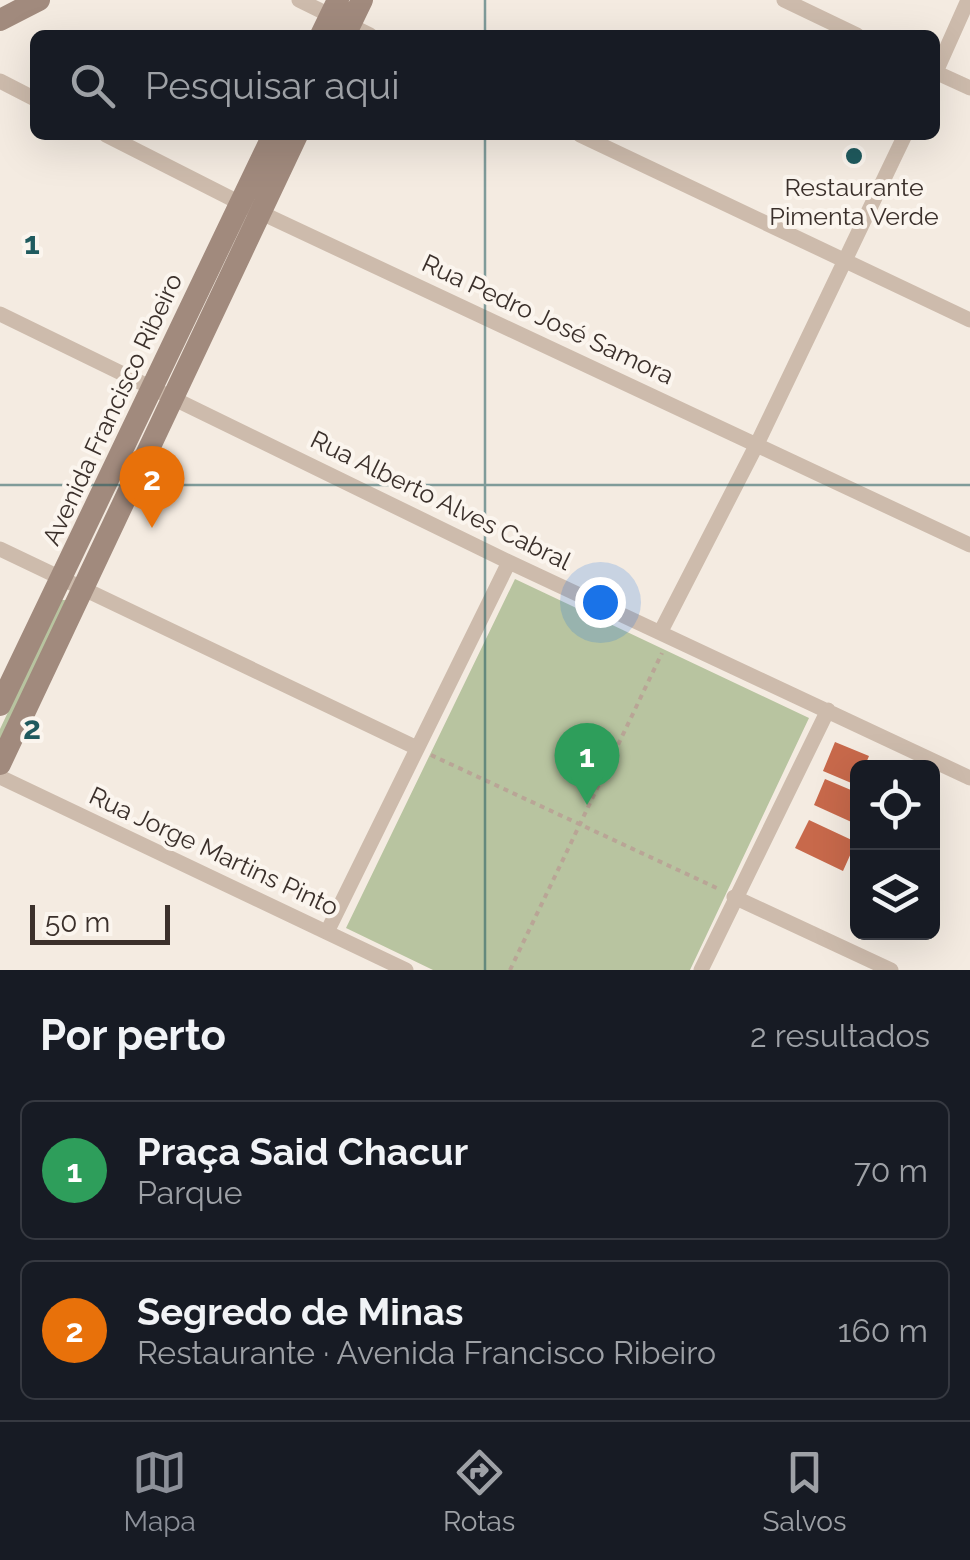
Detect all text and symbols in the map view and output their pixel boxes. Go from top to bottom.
search box [30,30,940,140]
icon: search [65,58,120,113]
text: Pesquisar aqui [145,63,399,108]
marker: Restaurante Pimenta Verde [843,145,865,167]
place label: Restaurante Pimenta Verde [769,172,939,231]
text: 1 [24,224,40,261]
street label: Rua Pedro José Samora [417,247,679,391]
street label: Avenida Francisco Ribeiro [36,268,188,550]
street label: Rua Alberto Alves Cabral [306,424,576,576]
pin: 2 [120,446,184,528]
your location [575,577,626,628]
text: 2 [23,709,41,746]
pin: 1 [554,722,620,805]
map controls [850,760,940,940]
button: locate [850,760,940,850]
street label: Rua Jorge Martins Pinto [85,780,343,922]
button: layers [850,850,940,940]
scale bar [30,900,170,944]
text: 50 m [45,906,110,939]
text: Por perto [40,1011,226,1060]
text: 2 resultados [750,1017,930,1054]
text: Praça Said Chacur [137,1129,468,1174]
text: 1 [67,1152,82,1189]
text: 70 m [854,1152,928,1189]
text: Parque [137,1174,242,1211]
text: Segredo de Minas [137,1289,464,1334]
text: 2 [65,1312,84,1349]
text: 160 m [838,1312,928,1349]
text: Restaurante · Avenida Francisco Ribeiro [137,1334,716,1371]
tab: Mapa [124,1445,196,1538]
tab: Rotas [443,1445,515,1538]
tab: Salvos [762,1445,846,1538]

